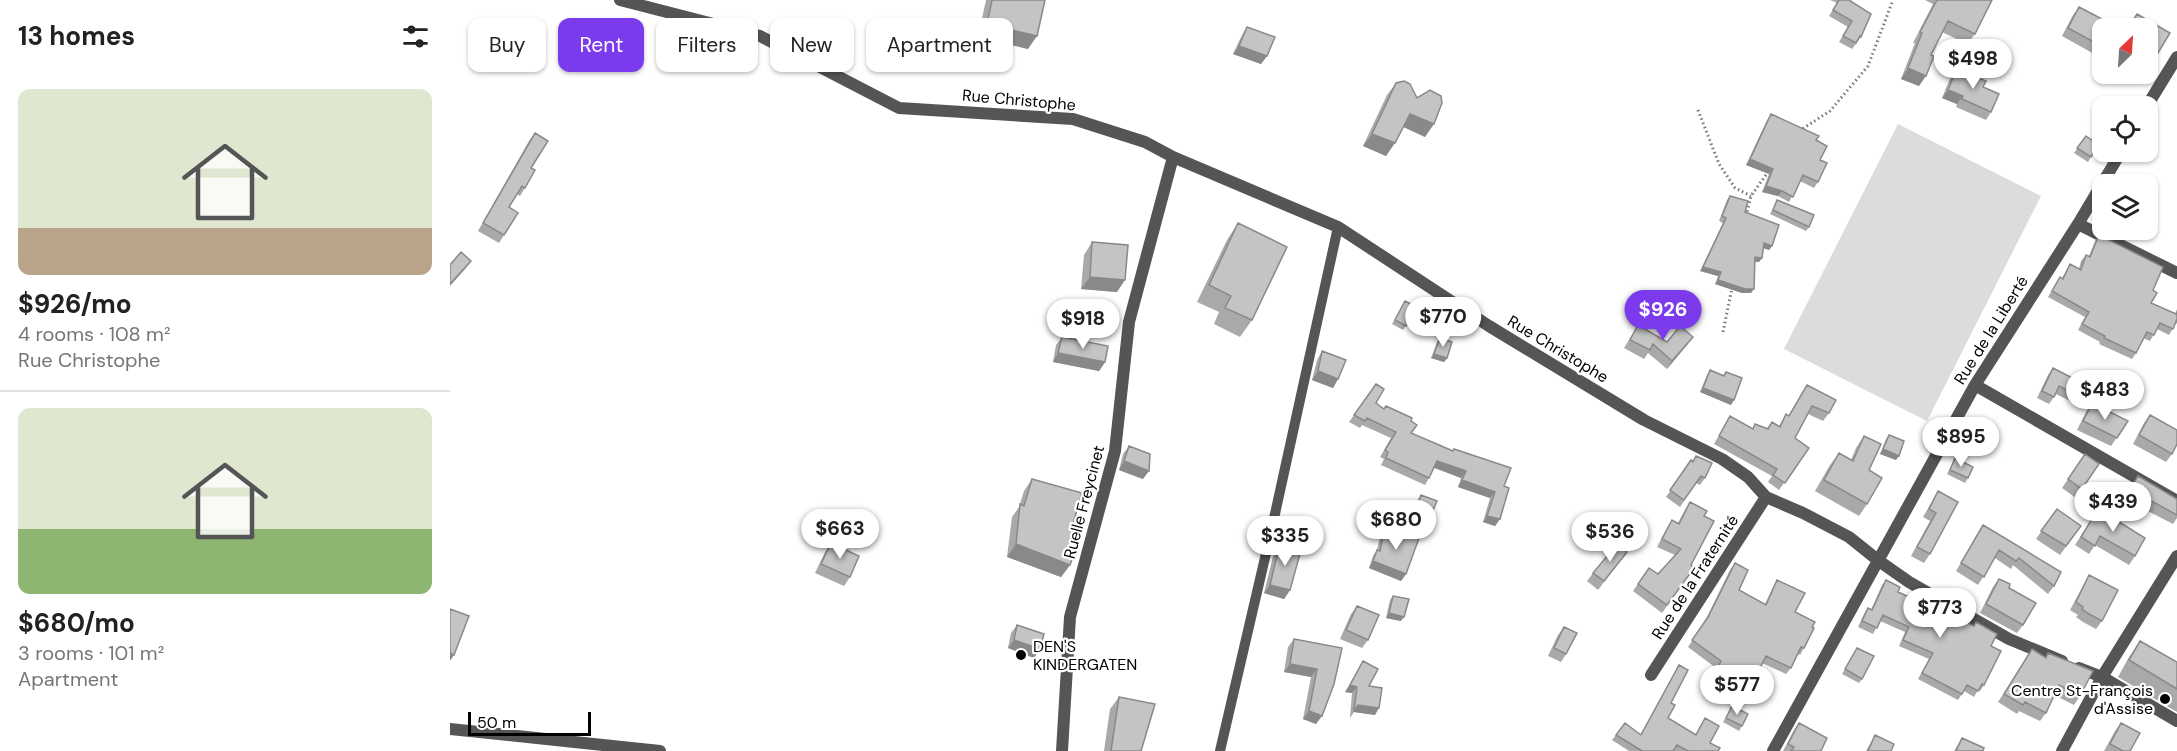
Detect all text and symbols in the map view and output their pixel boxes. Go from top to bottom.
chip: Buy [468,18,546,72]
chip: Rent [558,18,644,72]
chip: Filters [656,18,758,72]
chip: New [770,18,854,72]
chip: Apartment [866,18,1013,72]
north arrow [2092,18,2158,84]
map controls [2092,18,2158,240]
text: 13 homes [18,19,135,53]
icon: filters [399,20,432,53]
pin: $498 [1937,39,2009,90]
text: $498 [1948,45,1998,71]
street label: Rue Christophe [961,85,1077,115]
button: locate [2092,96,2158,162]
icon: home [171,128,279,236]
button: layers [2092,174,2158,240]
street label: Rue de la Liberté [1949,272,2033,388]
text: $926/mo [18,287,132,321]
pin: $926 [1627,290,1699,341]
text: $926 [1639,296,1687,322]
pin: $770 [1407,297,1479,348]
pin: $918 [1047,299,1119,350]
text: $770 [1419,303,1467,329]
text: $918 [1061,305,1105,331]
street label: Rue Christophe [1504,311,1612,387]
text: 4 rooms · 108 m² [18,321,170,347]
text: Rue Christophe [18,347,160,373]
pin: $483 [2069,370,2141,421]
text: $483 [2080,376,2130,402]
pin: $895 [1925,417,1997,468]
text: $895 [1936,423,1986,449]
street label: Ruelle Freycinet [1059,443,1109,561]
icon: home [171,447,279,555]
pin: $439 [2077,482,2149,533]
text: $439 [2088,488,2138,514]
pin: $680 [1360,500,1432,551]
text: $680 [1370,506,1422,532]
pin: $663 [804,509,876,560]
street label: Rue de la Fraternité [1647,511,1743,643]
pin: $536 [1574,512,1646,563]
text: $663 [815,515,865,541]
pin: $335 [1249,516,1321,567]
text: $536 [1585,518,1635,544]
text: $335 [1261,522,1309,548]
pin: $773 [1904,588,1976,639]
text: $773 [1917,594,1963,620]
text: $680/mo [18,606,135,640]
place label: DEN'S KINDERGATEN [1033,636,1137,675]
text: 3 rooms · 101 m² [18,640,164,666]
marker: DEN'S KINDERGATEN [1014,648,1028,662]
pin: $577 [1701,665,1773,716]
text: Apartment [18,666,118,692]
text: $577 [1714,671,1760,697]
place label: Centre St-François d'Assise [2011,680,2153,719]
marker: Centre St-François d'Assise [2158,692,2172,706]
scale bar [468,709,591,736]
text: 50 m [477,712,516,733]

